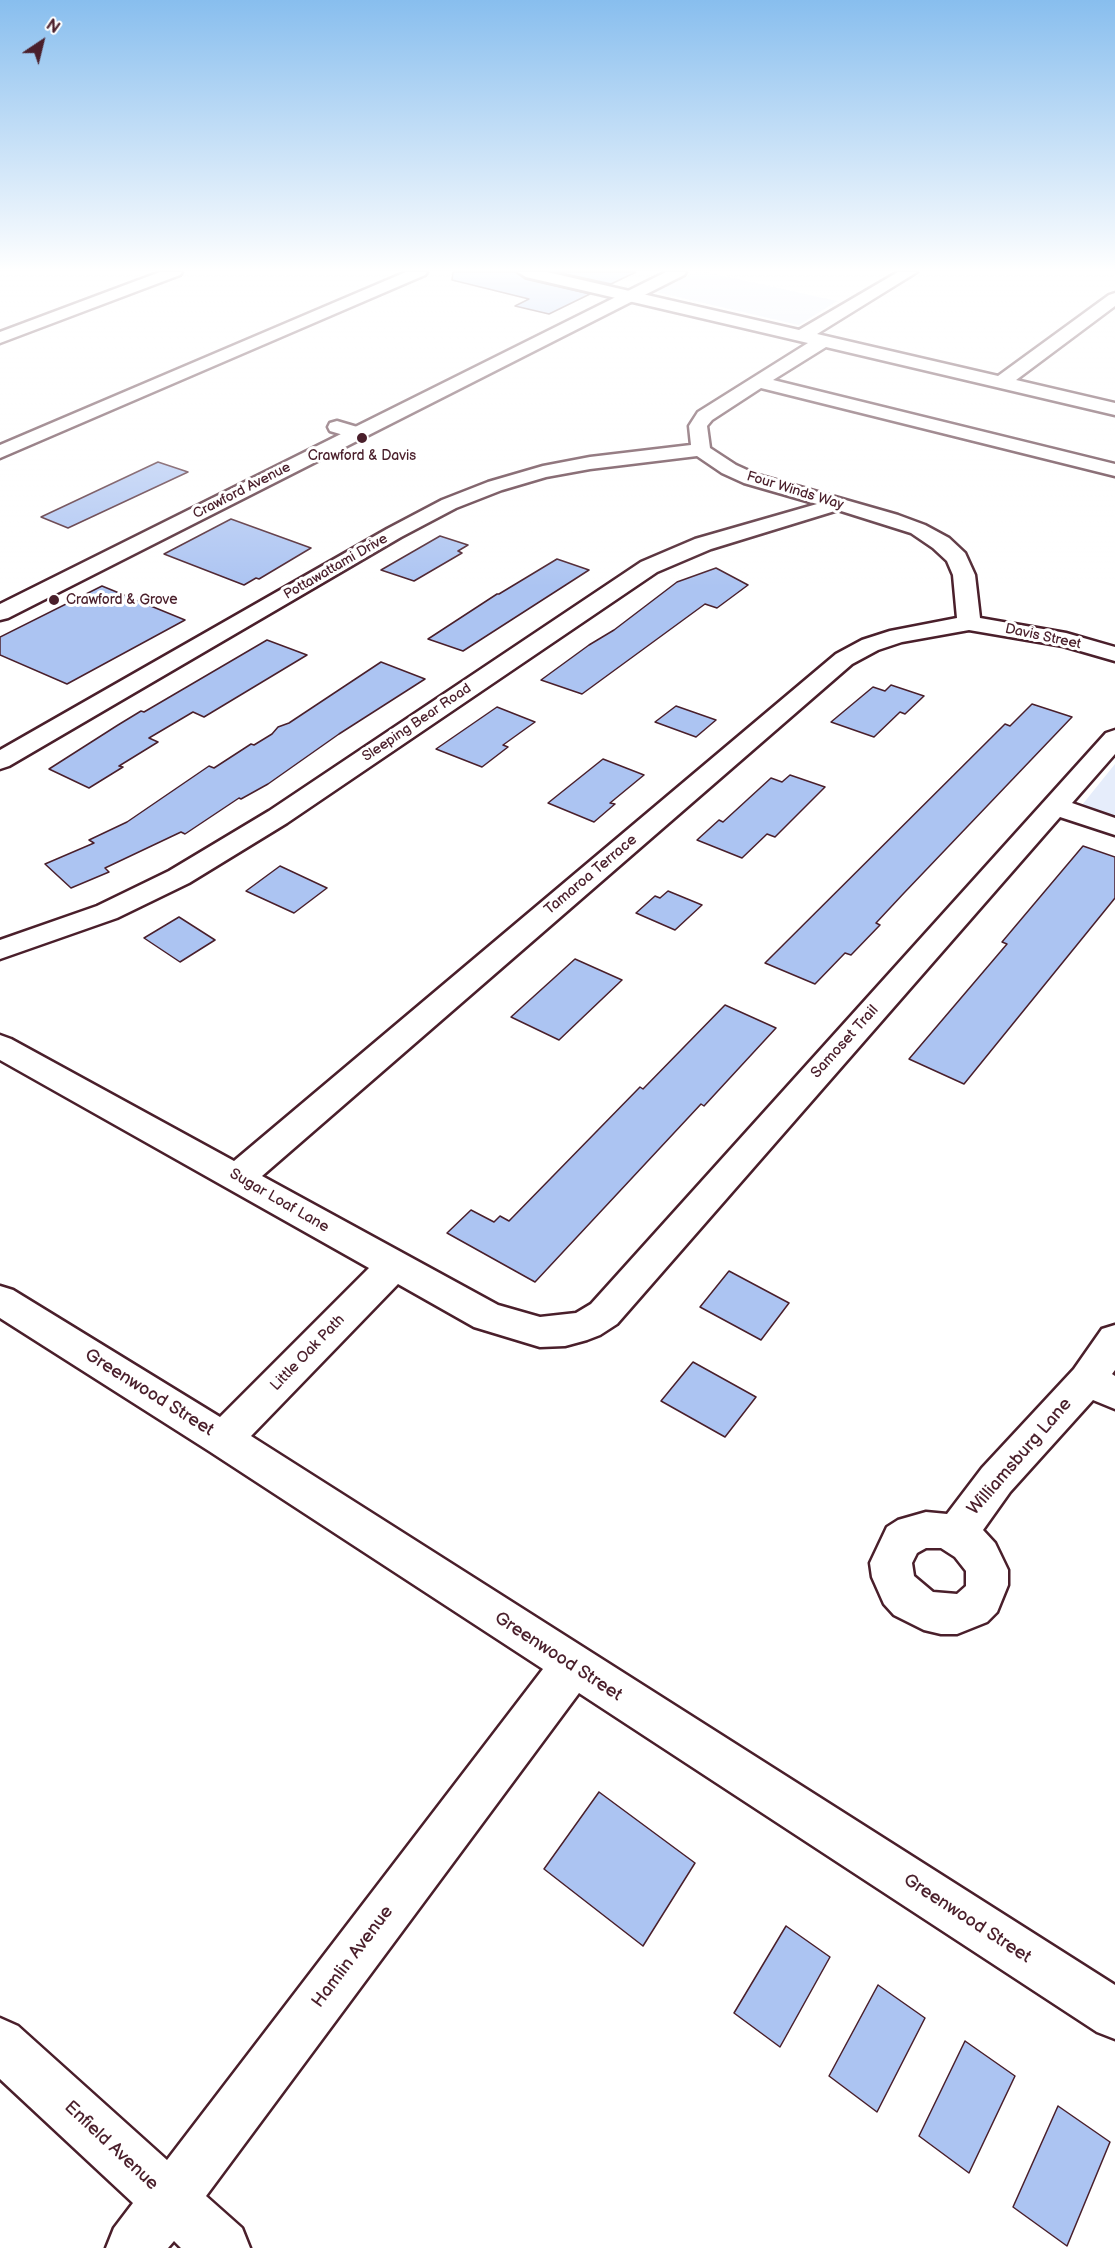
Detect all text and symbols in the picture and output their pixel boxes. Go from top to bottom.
north arrow [12,12,72,72]
text: N [42,16,63,38]
marker: Crawford & Davis [355,431,369,445]
place label: Crawford & Davis [308,448,416,464]
street label: Crawford Avenue [190,459,294,523]
street label: Four Winds Way [744,468,846,514]
street label: Pottawattami Drive [281,530,391,604]
place label: Crawford & Grove [66,592,177,608]
marker: Crawford & Grove [47,593,61,607]
street label: Davis Street [1004,621,1082,653]
street label: Sleeping Bear Road [359,680,475,766]
street label: Tamaroa Terrace [541,831,641,919]
street label: Samoset Trail [807,1002,883,1082]
street label: Sugar Loaf Lane [226,1165,332,1237]
street label: Little Oak Path [267,1311,349,1395]
street label: Greenwood Street [81,1345,217,1441]
street label: Williamsburg Lane [963,1394,1077,1520]
street label: Greenwood Street [490,1608,626,1706]
street label: Greenwood Street [899,1870,1035,1968]
street label: Hamlin Avenue [308,1902,398,2012]
street label: Enfield Avenue [59,2097,163,2195]

